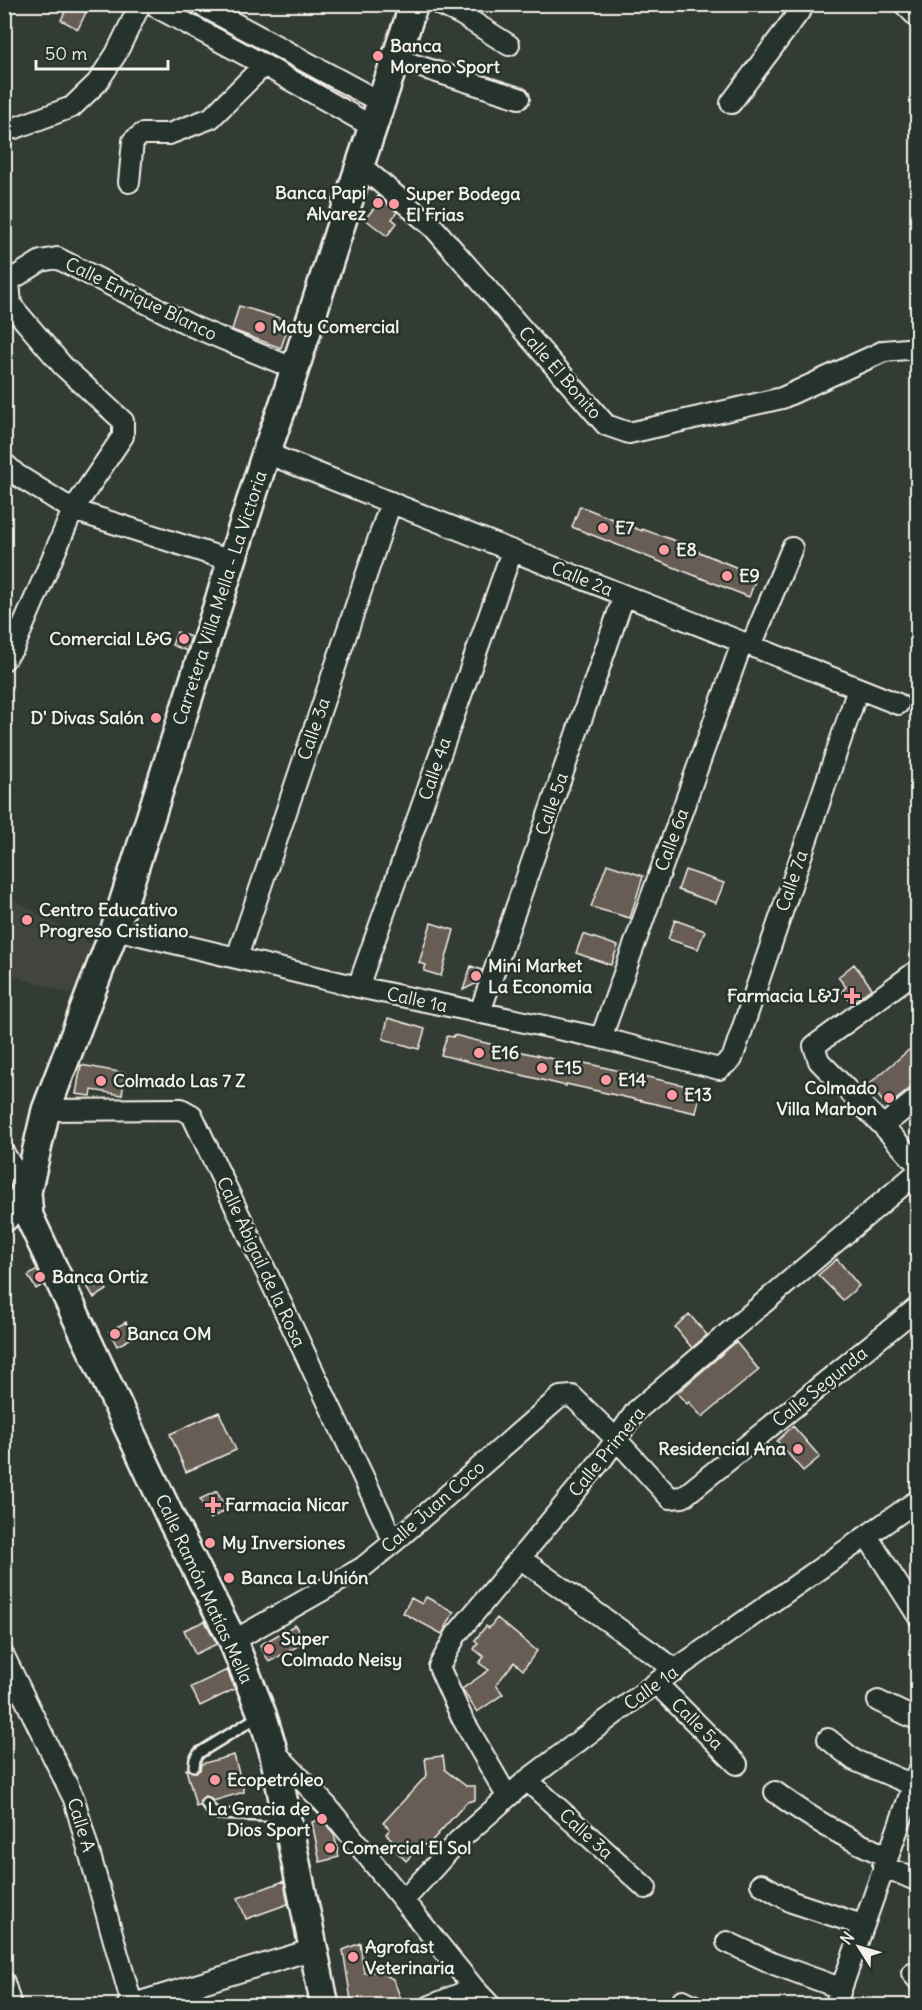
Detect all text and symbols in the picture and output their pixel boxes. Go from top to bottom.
scale bar [36,33,168,71]
place label: Banca Moreno Sport [390,34,501,78]
text: 50 m [45,42,87,65]
marker: Banca Moreno Sport [371,49,385,63]
place label: Banca Papi Alvarez [275,181,366,225]
place label: Super Bodega El Frias [406,182,521,226]
marker: Banca Papi Alvarez [371,196,385,210]
marker: Super Bodega El Frias [387,197,401,211]
street label: Calle Enrique Blanco [61,252,221,345]
place label: Maty Comercial [272,315,399,338]
marker: Maty Comercial [253,320,267,334]
street label: Calle El Bonito [514,322,607,424]
street label: Carretera Villa Mella - La Victoria [167,468,272,728]
place label: E7 [615,516,635,539]
marker: E7 [596,521,610,535]
place label: E8 [676,538,697,561]
marker: E8 [657,543,671,557]
street label: Calle 2a [548,556,616,601]
place label: E9 [739,564,760,587]
marker: E9 [720,569,734,583]
place label: Comercial L&G [49,627,172,650]
marker: Comercial L&G [177,632,191,646]
street label: Calle 3a [292,695,335,763]
place label: D' Divas Salón [30,706,145,729]
marker: D' Divas Salón [149,711,163,725]
street label: Calle 4a [413,734,456,803]
street label: Calle 5a [530,770,573,838]
street label: Calle 6a [650,805,693,874]
street label: Calle 7a [770,847,813,914]
place label: Centro Educativo Progreso Cristiano [39,898,188,942]
marker: Centro Educativo Progreso Cristiano [20,913,34,927]
place label: Mini Market La Economia [488,954,592,998]
marker: Mini Market La Economia [469,969,483,983]
street label: Calle 1a [385,982,450,1017]
place label: Farmacia L&J [727,984,841,1007]
marker: Farmacia L&J [845,989,859,1003]
place label: E16 [491,1041,519,1064]
marker: E16 [472,1046,486,1060]
place label: E15 [554,1056,582,1079]
marker: E15 [535,1061,549,1075]
place label: E14 [618,1068,647,1091]
place label: Colmado Las 7 Z [113,1069,246,1092]
marker: E14 [599,1073,613,1087]
marker: Colmado Las 7 Z [94,1074,108,1088]
place label: Colmado Villa Marbon [777,1076,878,1120]
place label: E13 [684,1083,712,1106]
marker: E13 [665,1088,679,1102]
marker: Colmado Villa Marbon [882,1091,896,1105]
street label: Calle Abigail de la Rosa [212,1173,311,1351]
place label: Banca Ortiz [52,1265,148,1288]
marker: Banca Ortiz [33,1270,47,1284]
place label: Banca OM [127,1322,212,1345]
marker: Banca OM [108,1327,122,1341]
street label: Calle Segunda [768,1341,872,1432]
street label: Calle Primera [563,1402,650,1501]
place label: Residencial Ana [658,1437,786,1460]
marker: Residencial Ana [791,1442,805,1456]
street label: Calle Juan Coco [376,1455,489,1558]
street label: Calle Ramón Matías Mella [150,1490,258,1687]
place label: Farmacia Nicar [225,1493,349,1516]
marker: Farmacia Nicar [206,1498,220,1512]
place label: My Inversiones [222,1531,345,1554]
marker: My Inversiones [203,1536,217,1550]
place label: Banca La Unión [241,1566,369,1589]
marker: Banca La Unión [222,1571,236,1585]
place label: Super Colmado Neisy [281,1627,402,1671]
marker: Super Colmado Neisy [262,1642,276,1656]
street label: Calle 1a [619,1660,682,1715]
street label: Calle 5a [666,1693,728,1755]
place label: Ecopetróleo [227,1768,324,1791]
marker: Ecopetróleo [208,1773,222,1787]
street label: Calle A [62,1795,101,1855]
place label: La Gracia de Dios Sport [207,1797,311,1841]
street label: Calle 3a [555,1803,618,1864]
marker: La Gracia de Dios Sport [315,1812,329,1826]
place label: Comercial El Sol [342,1836,471,1859]
marker: Comercial El Sol [323,1841,337,1855]
north arrow [829,1917,889,1977]
text: N [836,1928,858,1948]
place label: Agrofast Veterinaria [365,1935,455,1979]
marker: Agrofast Veterinaria [346,1950,360,1964]

